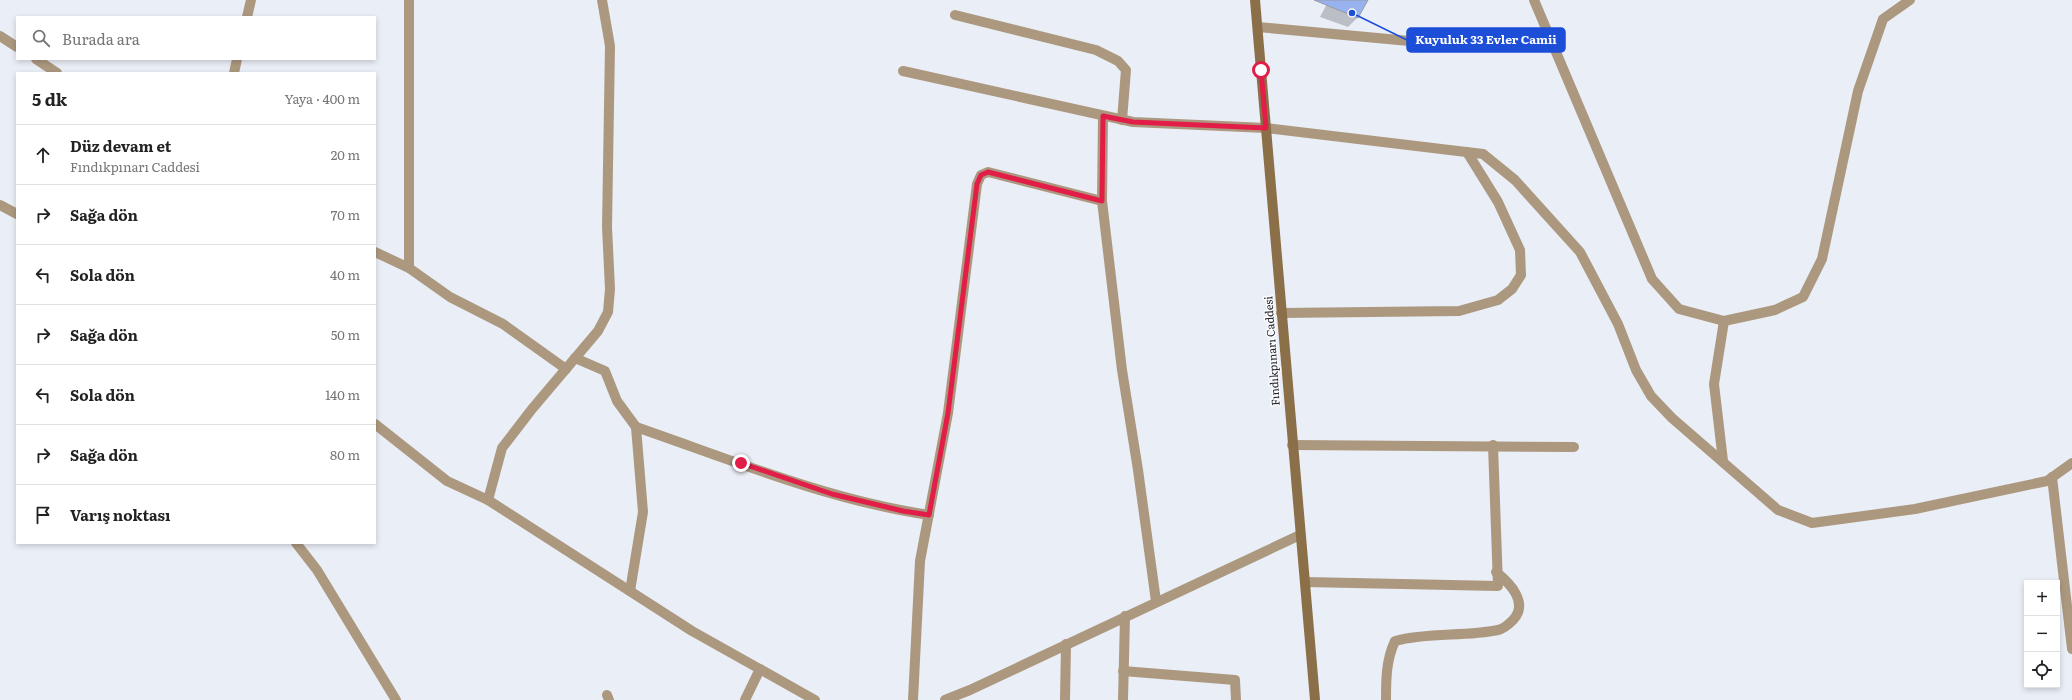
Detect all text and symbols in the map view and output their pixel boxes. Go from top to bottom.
search box [16,16,376,60]
icon: search [30,27,52,49]
text: Burada ara [62,27,140,50]
callout: Kuyuluk 33 Evler Camii [1407,28,1565,52]
text: Kuyuluk 33 Evler Camii [1415,30,1557,48]
route start [1252,61,1270,79]
text: 5 dk [32,86,67,111]
text: Yaya · 400 m [284,89,360,108]
text: Düz devam et [70,134,171,157]
icon: ahead [32,144,54,166]
text: 20 m [331,145,360,164]
text: Fındıkpınarı Caddesi [70,157,200,176]
text: Sağa dön [70,203,138,226]
icon: right [32,204,54,226]
text: 70 m [331,205,360,224]
text: Sola dön [70,263,135,286]
icon: left [32,264,54,286]
text: 40 m [330,265,360,284]
street label: Fındıkpınarı Caddesi [1259,295,1283,406]
text: Sağa dön [70,323,138,346]
icon: right [32,324,54,346]
text: 50 m [331,325,360,344]
text: Sola dön [70,383,135,406]
icon: left [32,384,54,406]
text: 140 m [325,385,360,404]
text: Sağa dön [70,443,138,466]
icon: right [32,444,54,466]
text: 80 m [330,445,360,464]
route end [732,454,750,472]
text: Varış noktası [70,503,170,526]
icon: arrive [32,504,54,526]
map controls [2024,580,2060,688]
button: + [2024,580,2060,616]
button: − [2024,616,2060,652]
button: locate [2024,652,2060,688]

